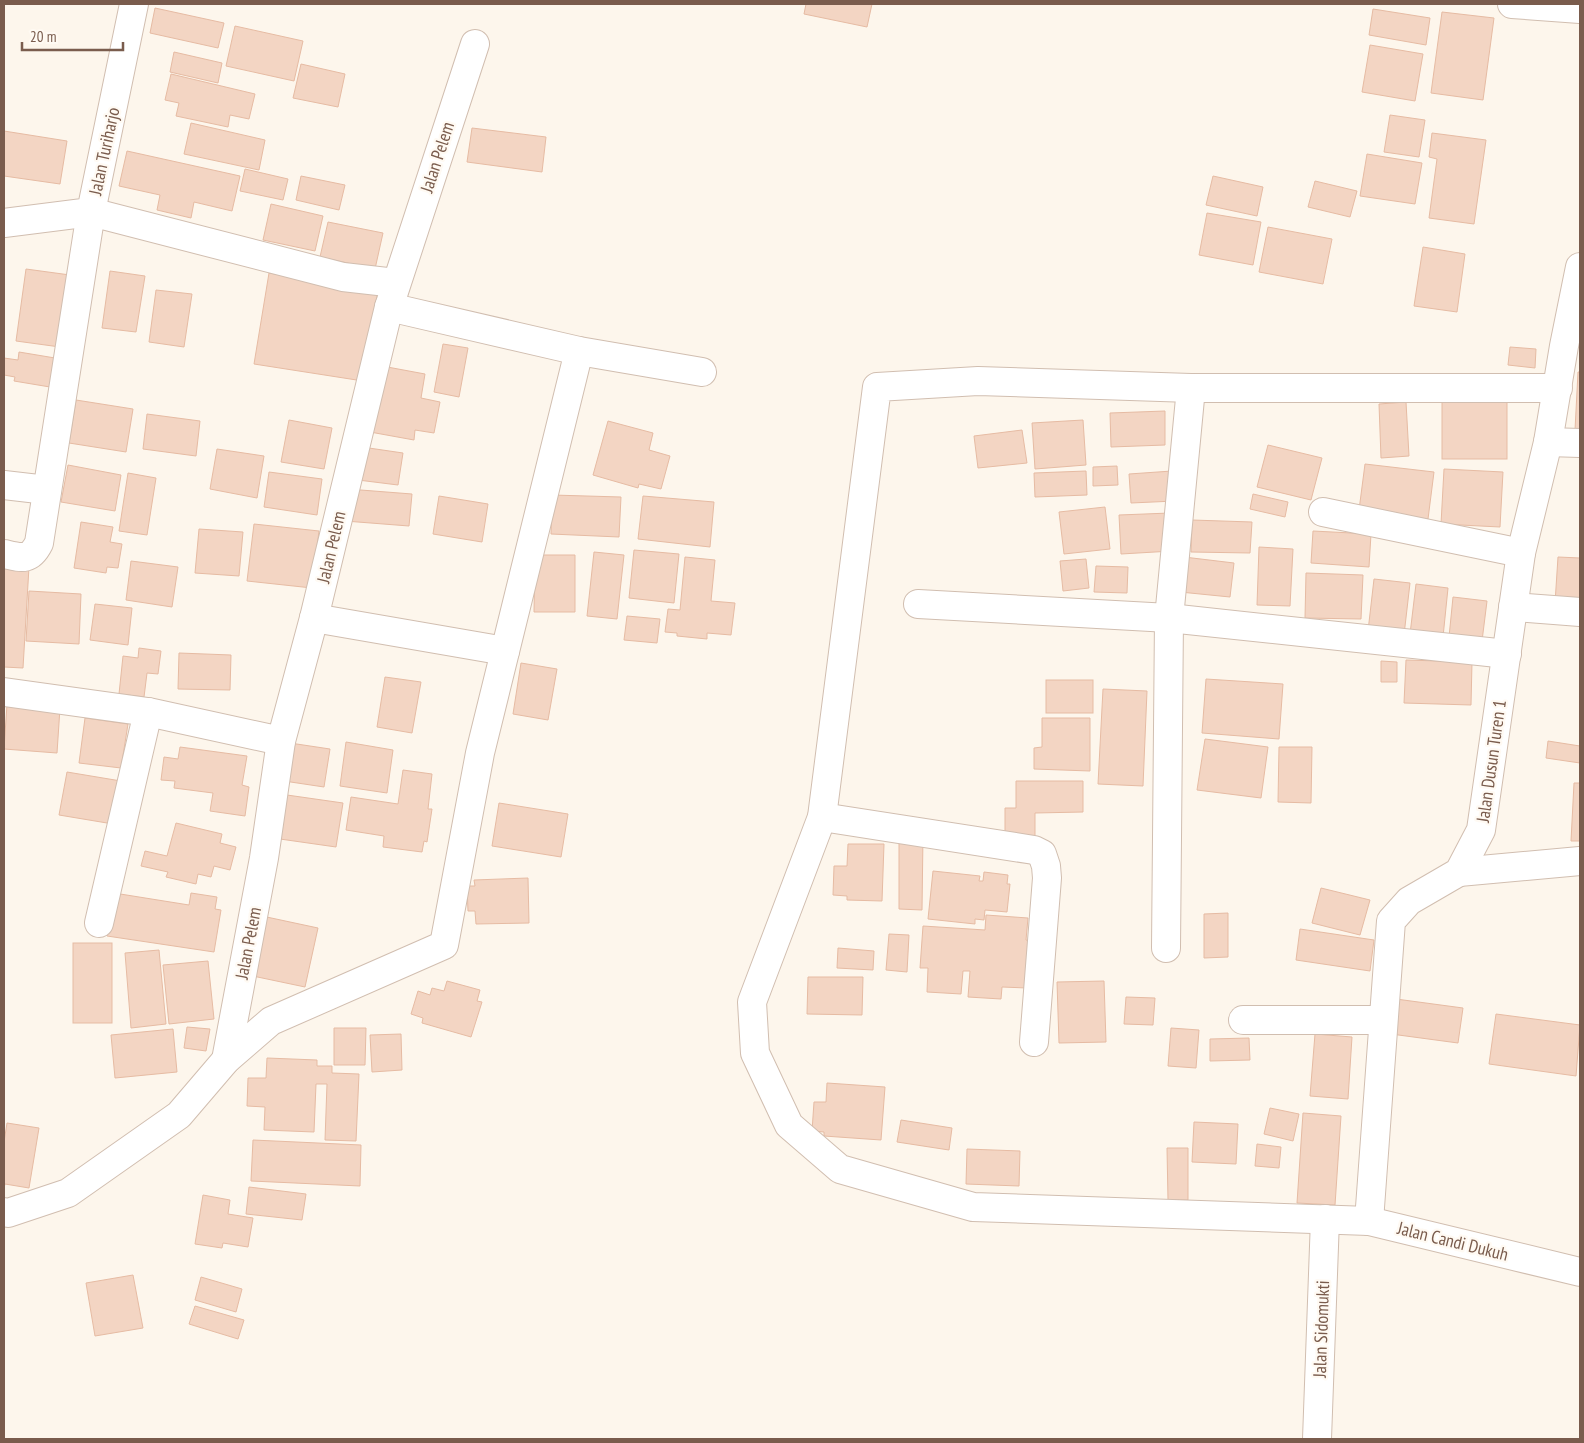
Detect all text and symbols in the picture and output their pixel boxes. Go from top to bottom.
scale bar [22,20,124,52]
text: 20 m [30,27,56,46]
street label: Jalan Turiharjo [83,105,125,198]
street label: Jalan Pelem [414,119,459,196]
street label: Jalan Pelem [311,509,350,586]
street label: Jalan Dusun Turen 1 [1471,698,1511,825]
street label: Jalan Pelem [230,905,266,982]
street label: Jalan Candi Dukuh [1394,1216,1511,1266]
street label: Jalan Sidomukti [1308,1280,1334,1379]

